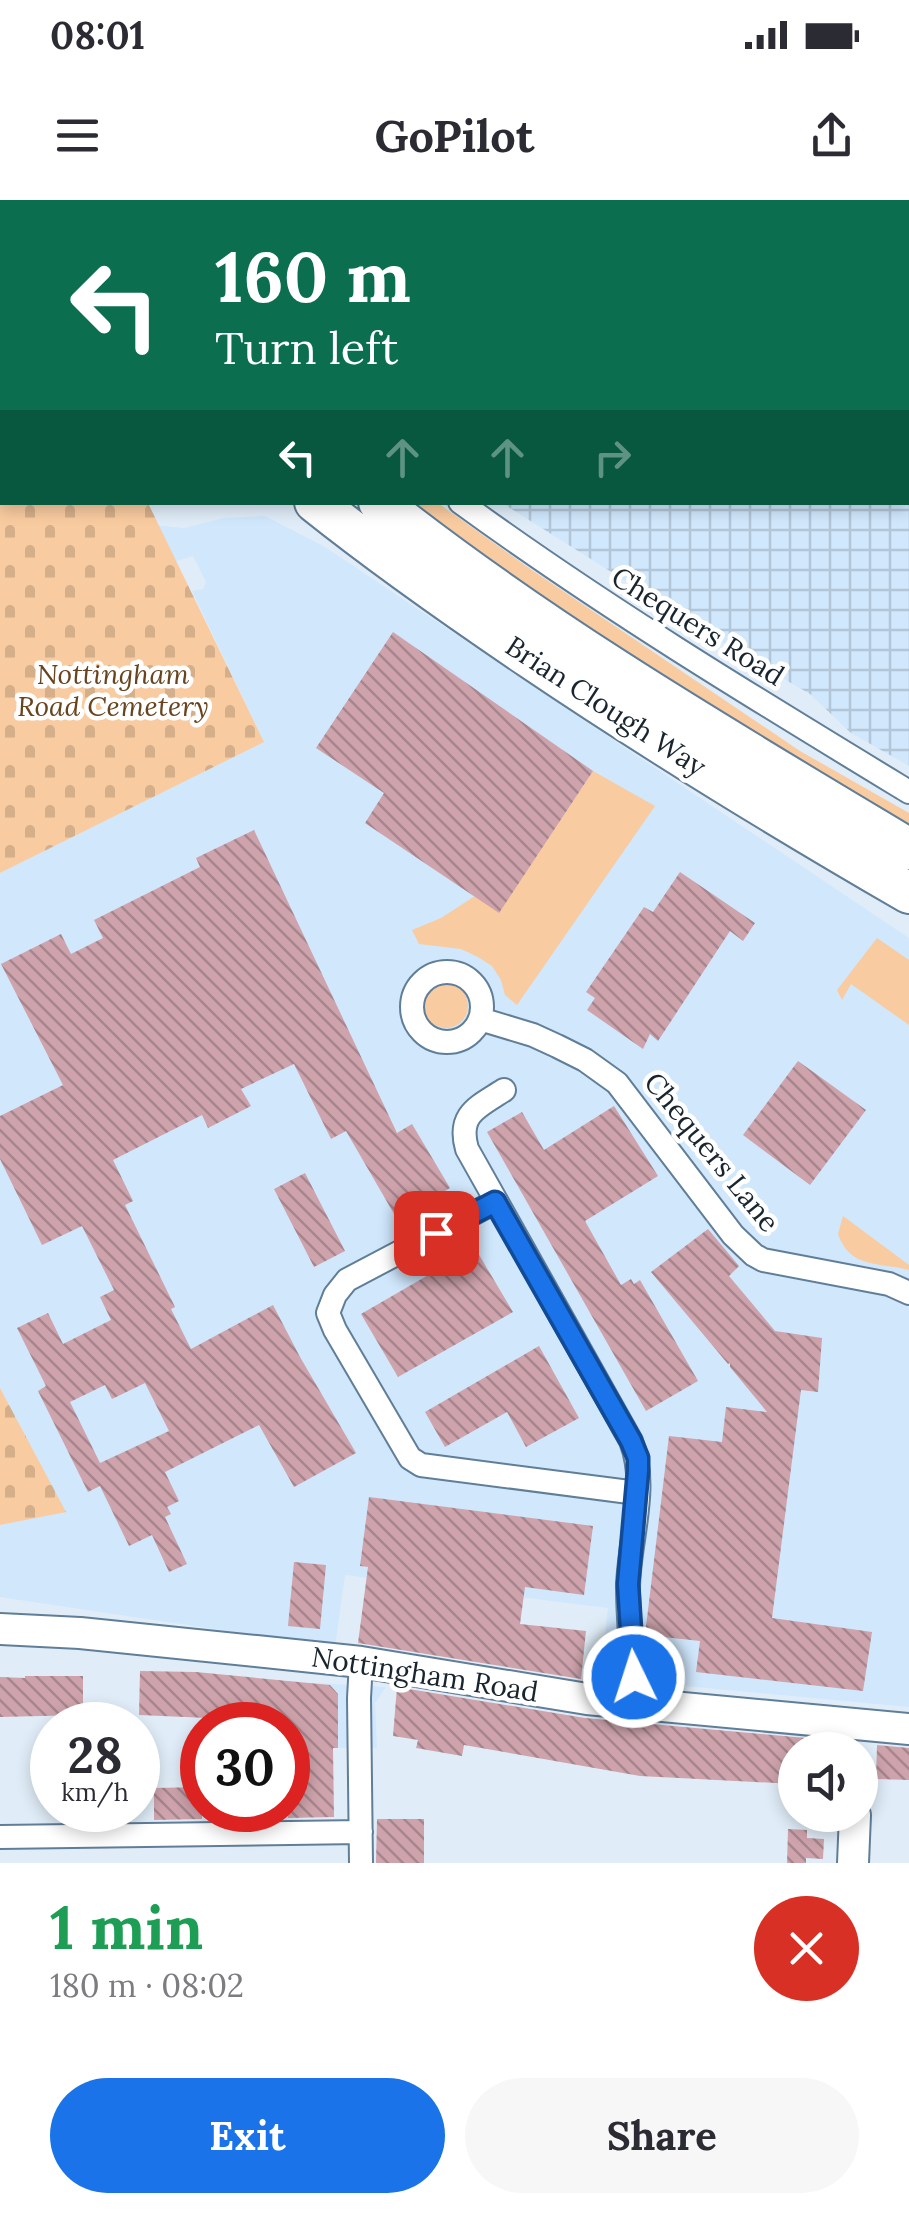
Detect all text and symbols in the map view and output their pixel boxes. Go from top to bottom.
text: 08:01 [50,11,145,59]
text: GoPilot [375,107,534,164]
icon: menu [50,108,105,163]
icon: share [804,108,859,163]
text: 160 m [215,232,411,321]
icon: left [50,240,180,370]
text: Turn left [215,319,398,376]
icon: left [270,430,325,485]
icon: ahead [375,430,430,485]
icon: ahead [480,430,535,485]
icon: right [585,430,640,485]
street label: Chequers Road [605,559,791,693]
street label: Brian Clough Way [499,628,713,784]
park label: Nottingham Road Cemetery [17,656,209,724]
street label: Chequers Lane [637,1065,787,1239]
pin [394,1191,479,1276]
icon: arrive [409,1206,464,1261]
position arrow [582,1625,686,1729]
street label: Nottingham Road [309,1638,541,1710]
speed limit sign: 30 [180,1702,310,1832]
text: 28 [67,1723,123,1787]
map controls [778,1732,878,1832]
button: sound [778,1732,878,1832]
text: km/h [61,1776,129,1808]
text: 1 min [50,1889,203,1965]
button: close [754,1896,859,2001]
text: 180 m · 08:02 [50,1965,244,2006]
button: Exit [50,2078,445,2193]
button: Share [465,2078,859,2193]

